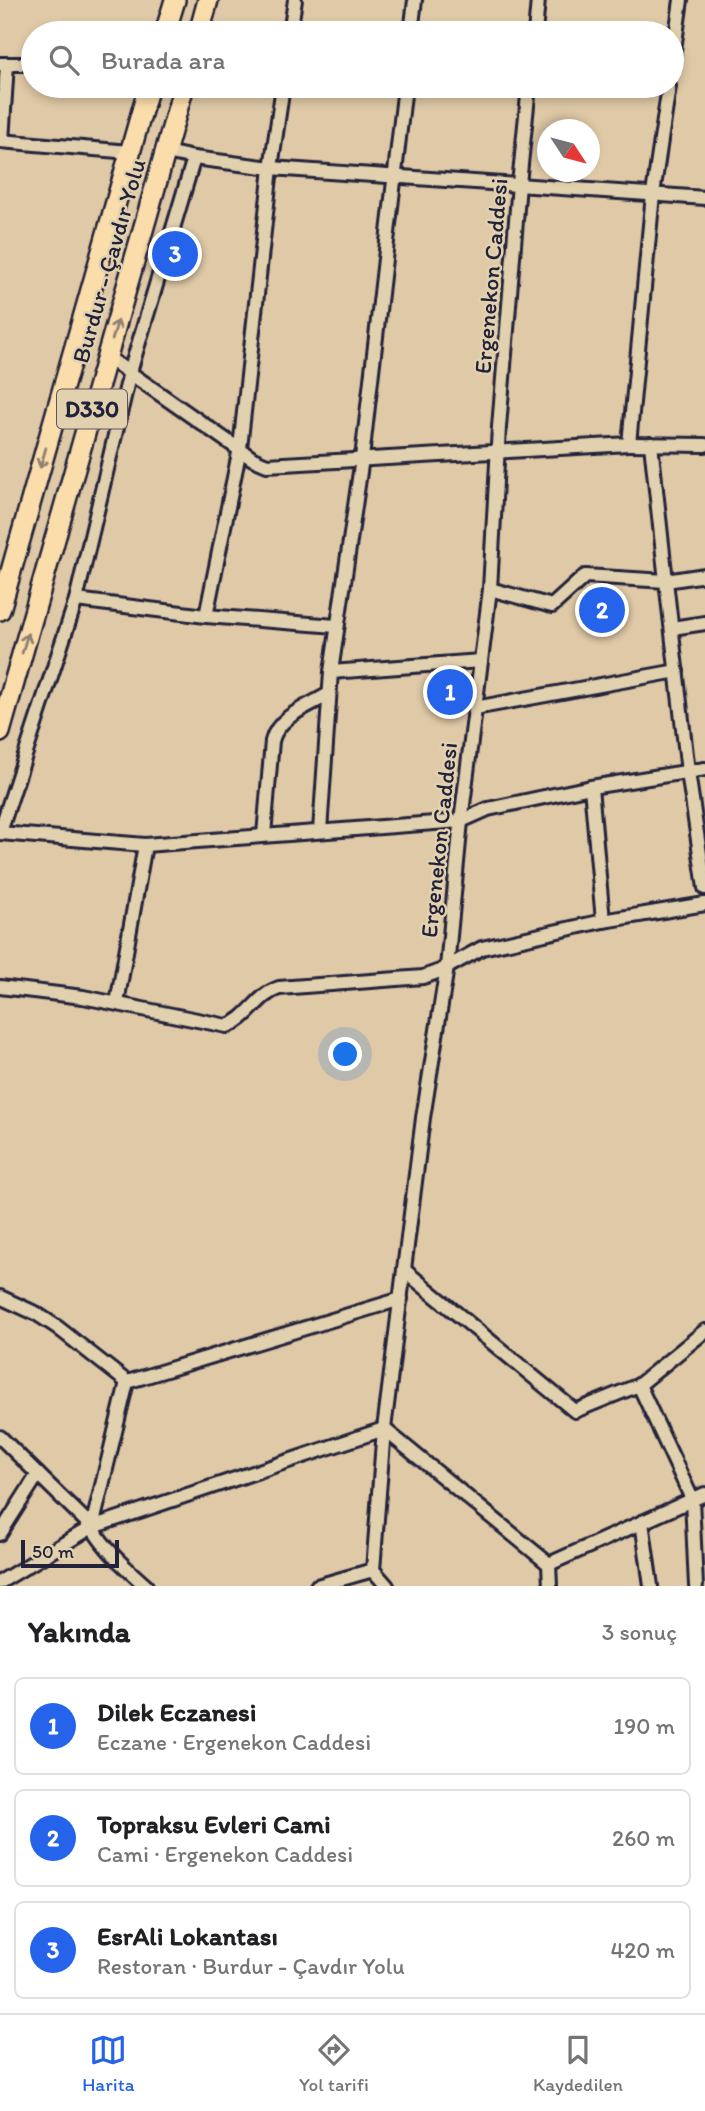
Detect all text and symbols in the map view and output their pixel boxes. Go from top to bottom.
search box [21,21,684,98]
icon: search [45,41,83,79]
text: Burada ara [101,44,225,76]
north arrow [537,119,600,182]
street label: Burdur - Çavdır Yolu [65,155,152,366]
street label: Ergenekon Caddesi [467,177,514,375]
pin: 3 [152,228,198,280]
one-way arrow [109,319,122,341]
road number: D330 [57,390,127,428]
one-way arrow [36,446,49,468]
pin: 2 [579,584,625,636]
one-way arrow [20,632,33,654]
pin: 1 [427,666,473,718]
street label: Ergenekon Caddesi [414,741,463,939]
your location [328,1037,362,1071]
scale bar [21,1537,119,1569]
text: 50 m [32,1540,74,1563]
text: Yakında [28,1613,130,1650]
text: 3 sonuç [602,1618,677,1646]
text: Dilek Eczanesi [97,1696,256,1728]
text: 1 [48,1712,58,1740]
text: 190 m [614,1712,675,1740]
text: Eczane · Ergenekon Caddesi [97,1728,371,1756]
text: Topraksu Evleri Cami [97,1808,331,1840]
text: 2 [47,1824,59,1852]
text: 260 m [612,1824,675,1852]
text: Cami · Ergenekon Caddesi [97,1840,353,1868]
text: EsrAli Lokantası [97,1920,278,1952]
text: 3 [47,1936,59,1964]
text: 420 m [610,1936,675,1964]
text: Restoran · Burdur - Çavdır Yolu [97,1952,405,1980]
tab: Harita [82,2031,135,2096]
tab: Yol tarifi [299,2031,369,2096]
tab: Kaydedilen [533,2031,623,2096]

